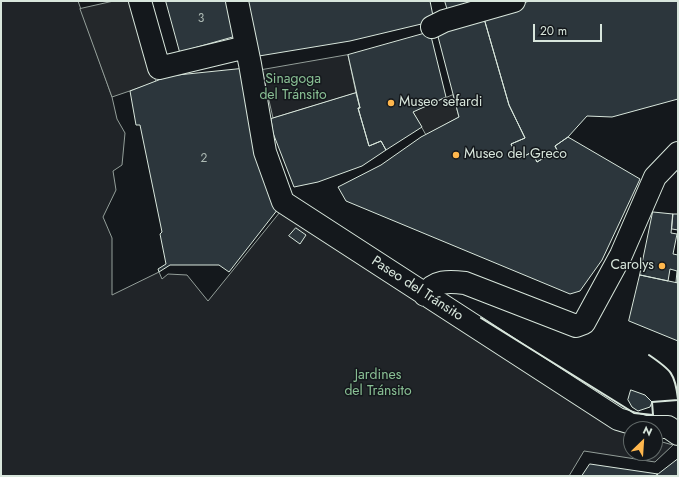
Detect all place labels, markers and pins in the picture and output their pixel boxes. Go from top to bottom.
place label: Museo sefardi [399,95,482,111]
marker: Museo sefardi [386,98,396,108]
place label: Museo del Greco [464,147,567,163]
marker: Museo del Greco [451,150,461,160]
place label: Carolys [610,258,654,274]
marker: Carolys [657,261,667,271]

